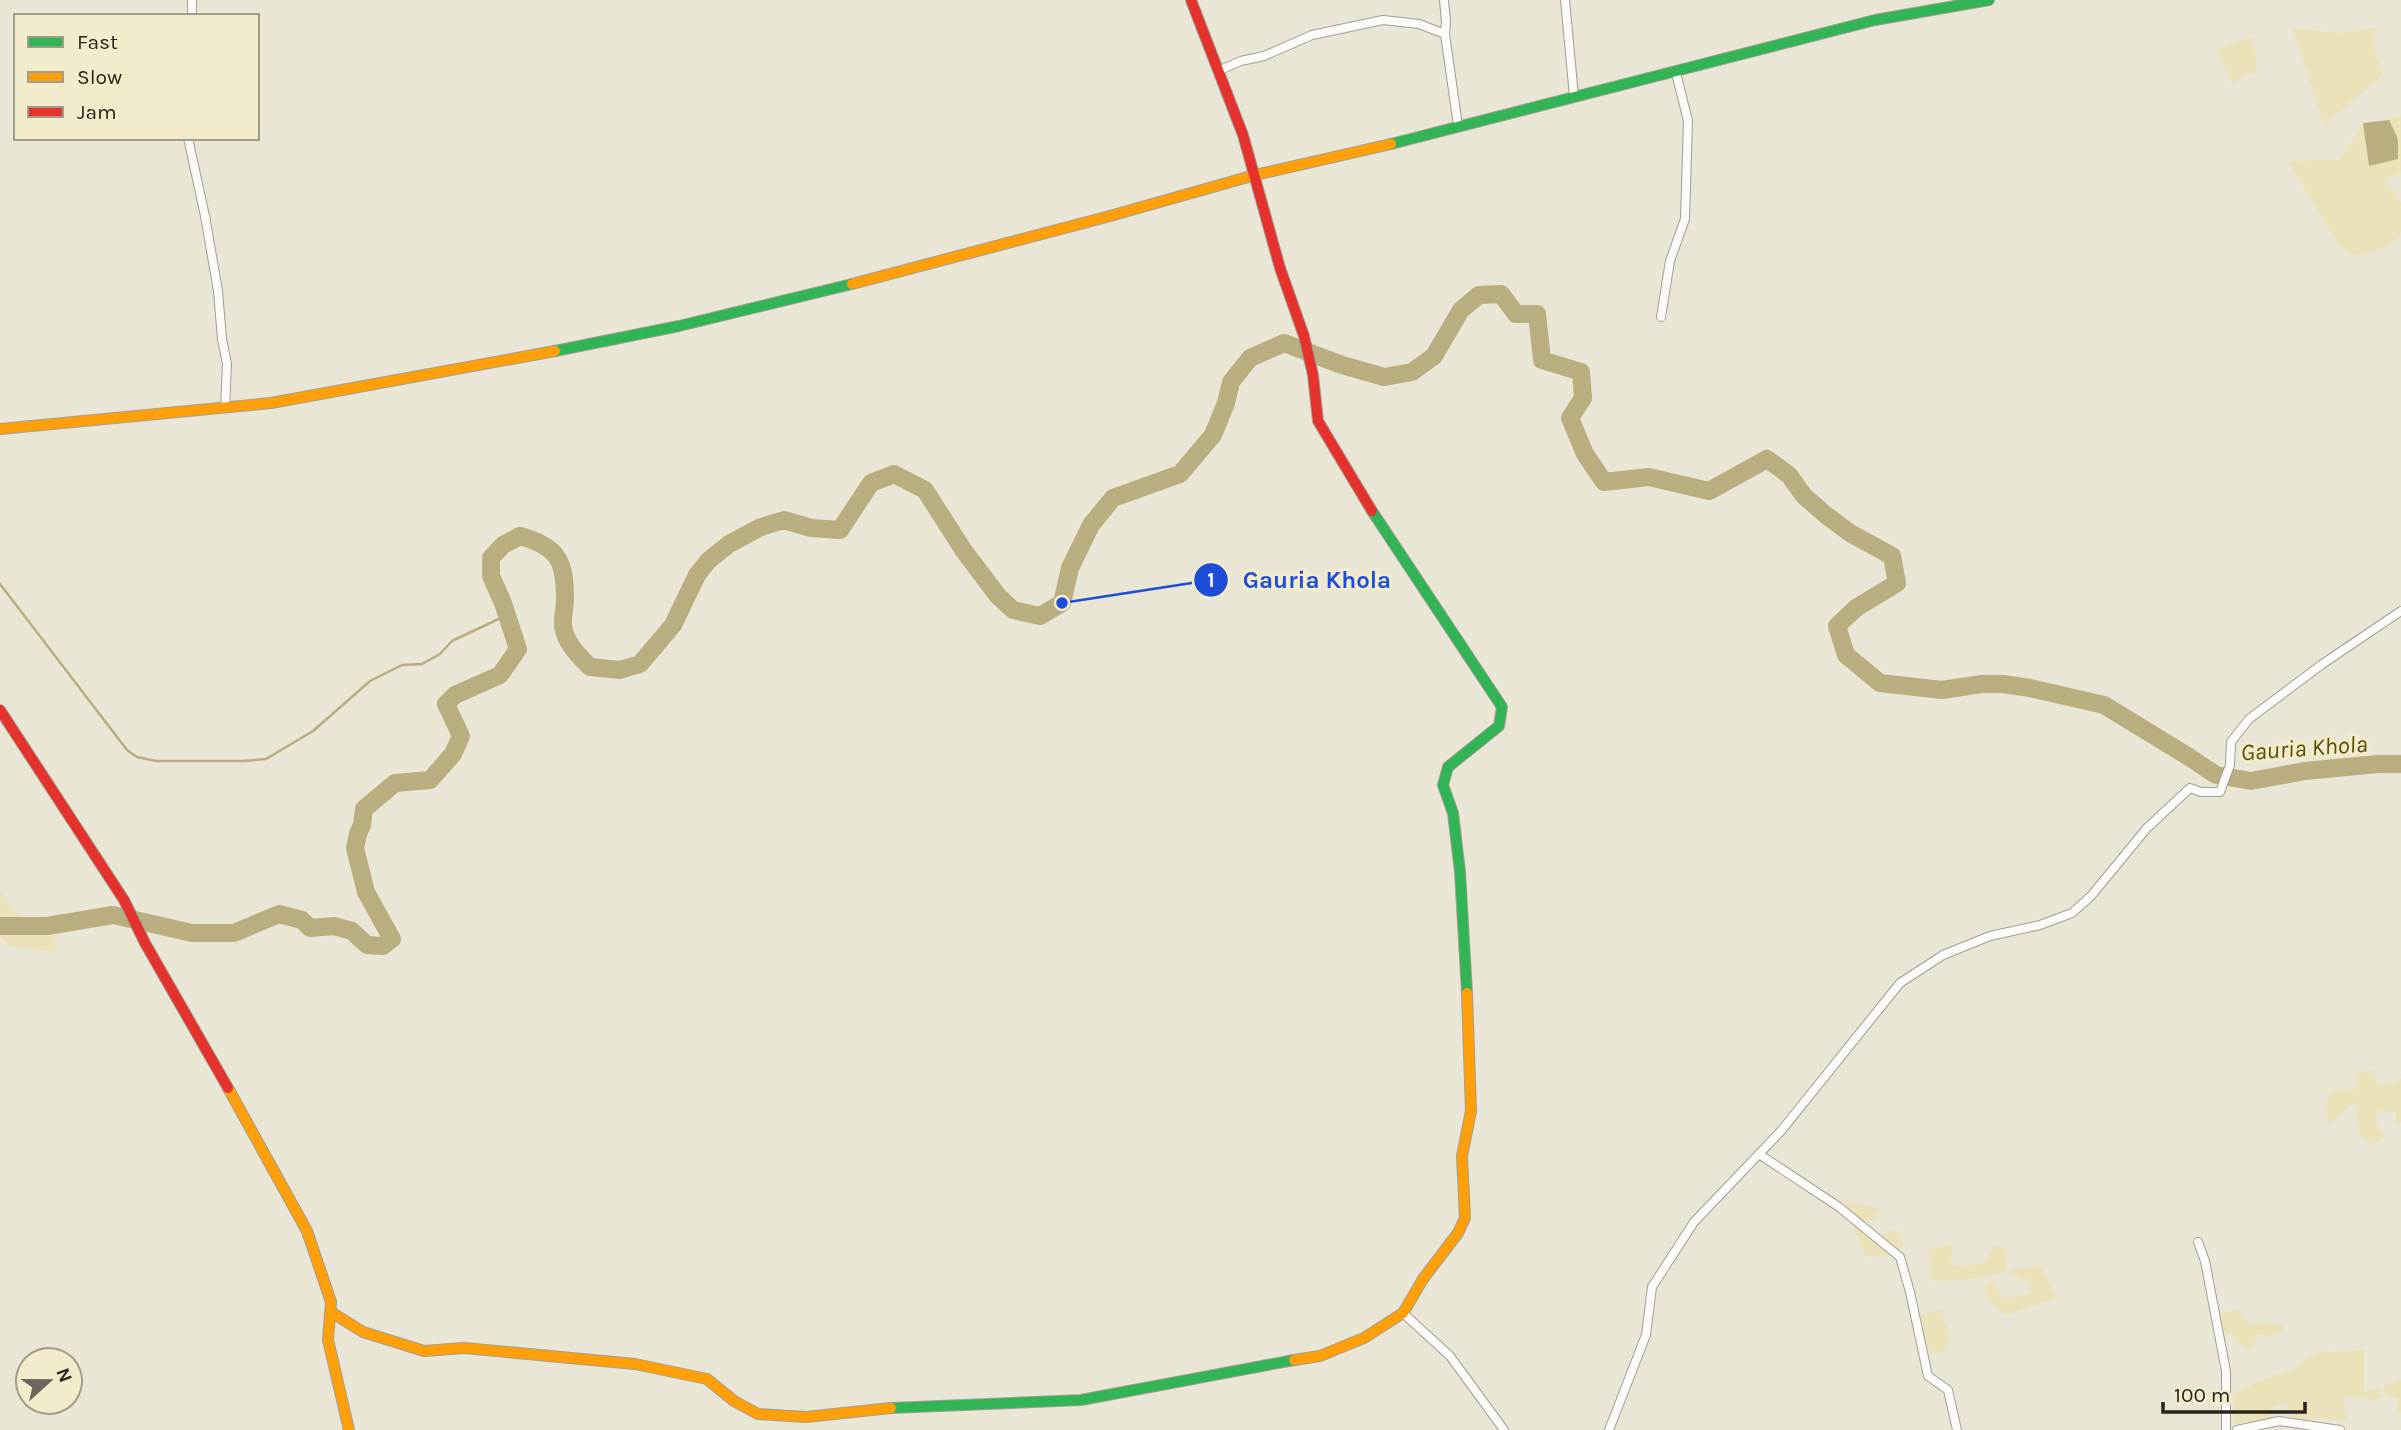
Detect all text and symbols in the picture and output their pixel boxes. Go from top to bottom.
legend [14,14,259,140]
text: Fast [77,30,118,54]
text: Slow [77,65,122,89]
text: Jam [77,100,117,124]
callout: Gauria Khola [1194,557,1405,602]
text: Gauria Khola [1243,566,1391,594]
text: 1 [1207,568,1215,592]
water label: Gauria Khola [2240,730,2368,766]
north arrow [14,1346,84,1416]
text: N [51,1365,77,1386]
scale bar [2163,1370,2305,1414]
text: 100 m [2174,1383,2231,1407]

